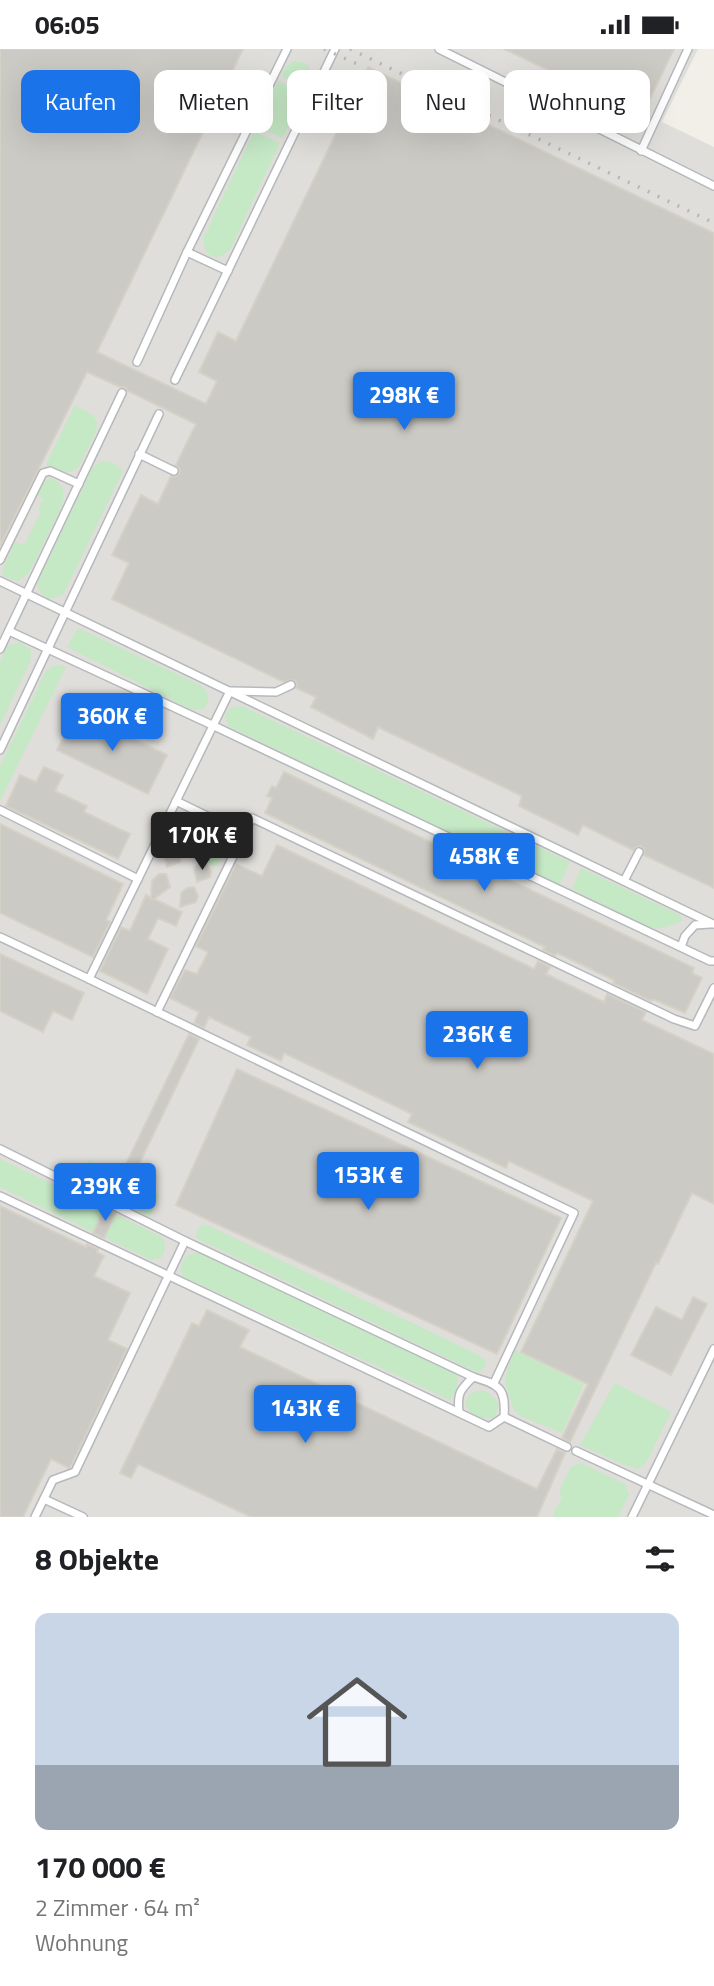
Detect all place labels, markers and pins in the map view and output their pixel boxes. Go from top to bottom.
pin: 298K € [347,373,461,432]
pin: 360K € [55,693,169,753]
pin: 170K € [145,813,259,872]
pin: 458K € [427,833,541,893]
pin: 236K € [420,1011,534,1071]
pin: 153K € [311,1153,425,1212]
pin: 239K € [48,1163,162,1223]
pin: 143K € [248,1385,362,1445]

